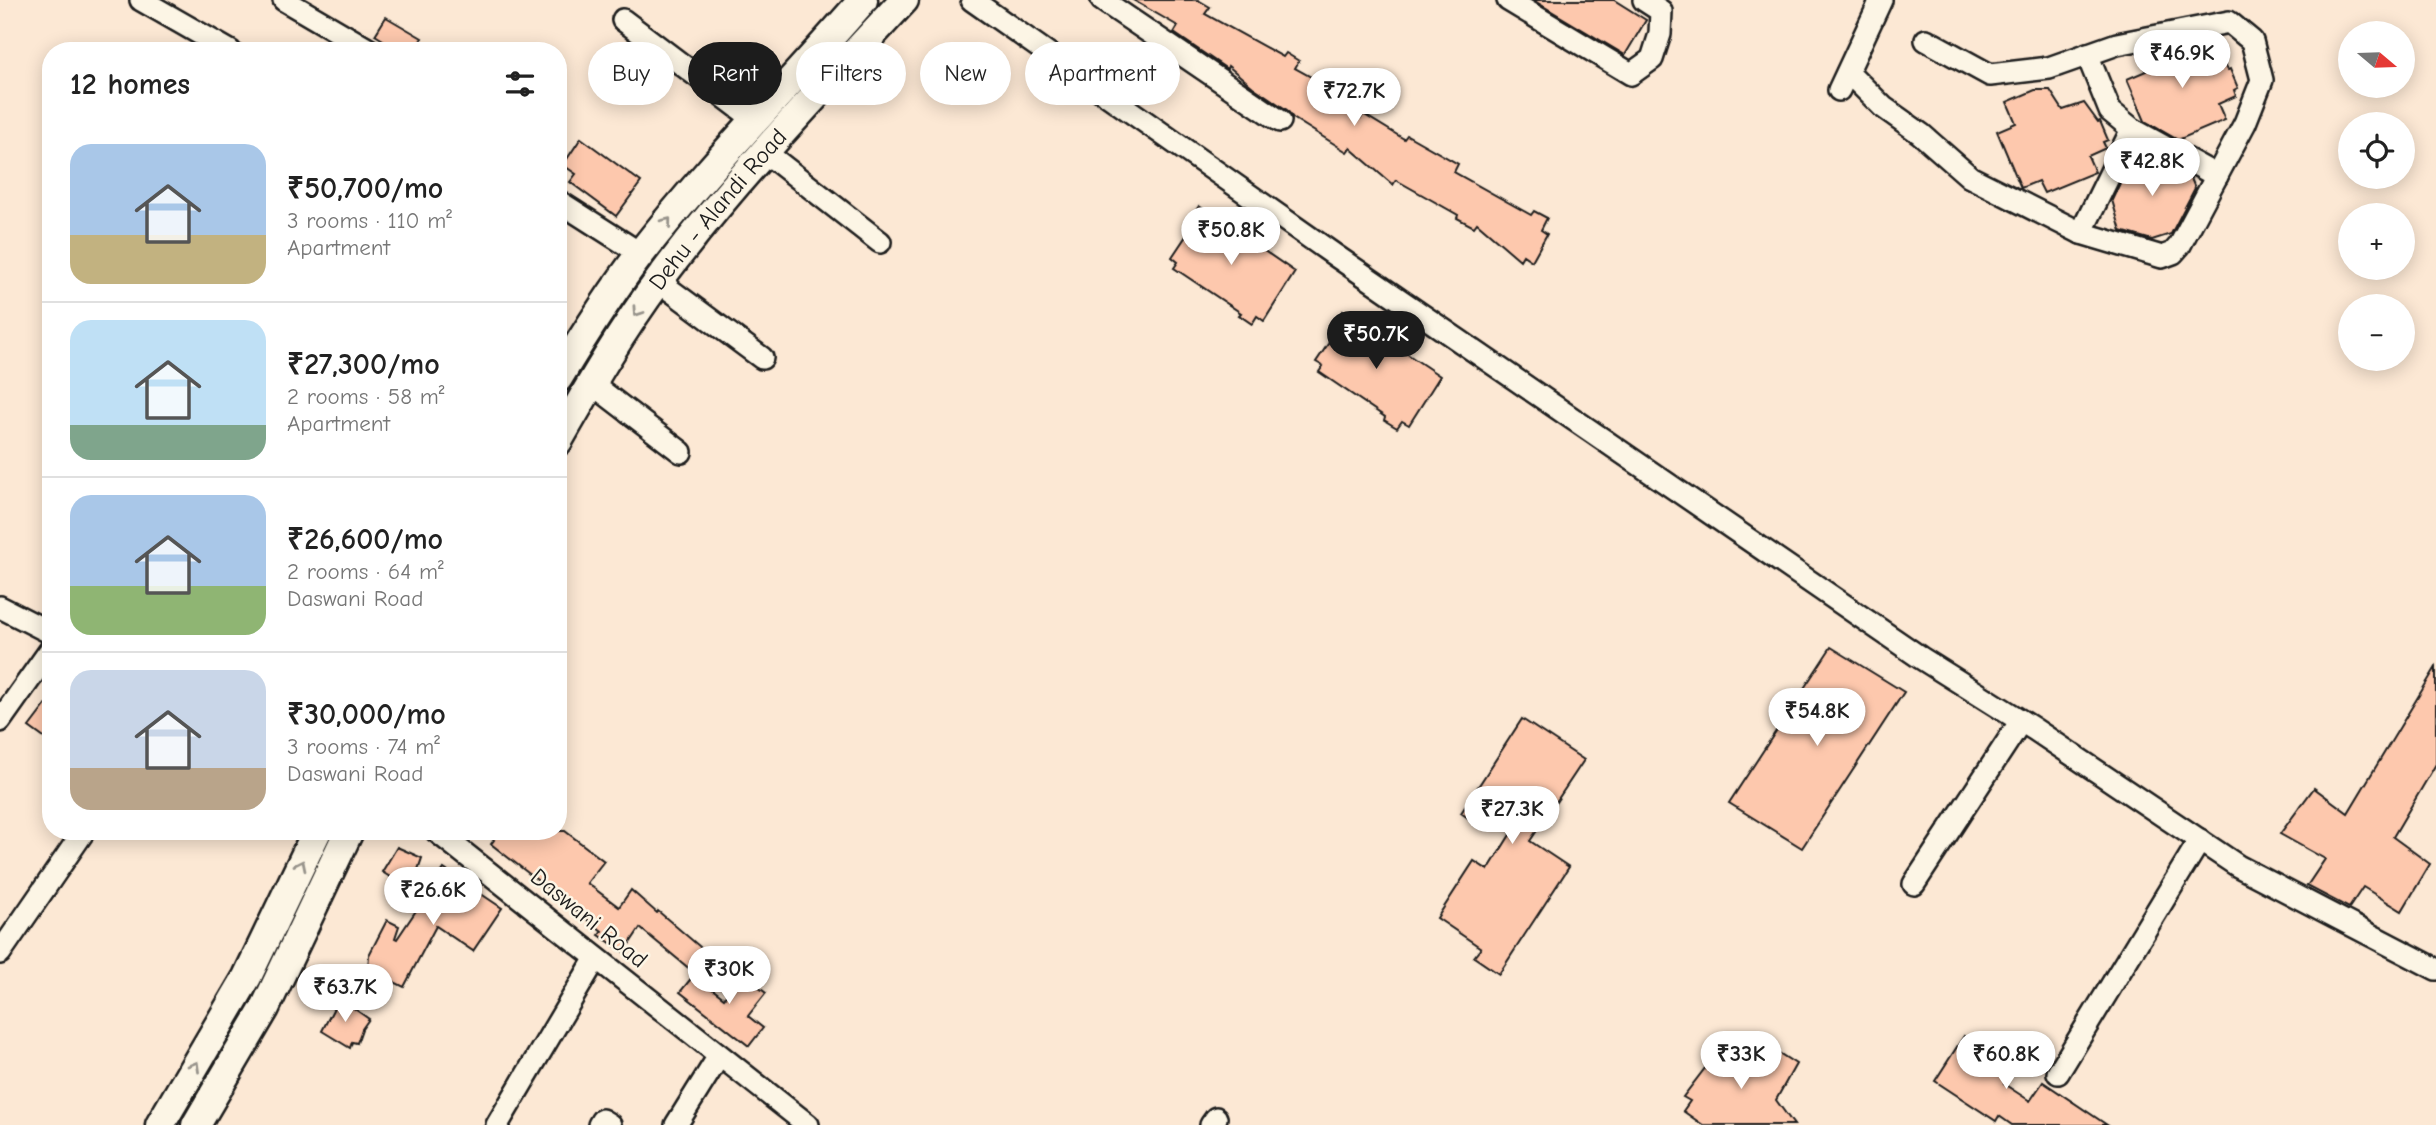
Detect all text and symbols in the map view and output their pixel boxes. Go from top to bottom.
north arrow [2338,21,2415,98]
map controls [2338,21,2415,371]
pin: ₹46.9K [2125,31,2239,90]
text: ₹46.9K [2149,39,2215,66]
chip: Buy [588,42,674,105]
chip: Rent [688,42,782,105]
chip: Filters [796,42,906,105]
chip: New [920,42,1011,105]
chip: Apartment [1025,42,1180,105]
icon: filters [501,65,539,103]
text: 12 homes [70,67,190,102]
pin: ₹72.7K [1297,68,1411,128]
text: ₹72.7K [1323,77,1385,104]
button: locate [2338,112,2415,189]
street label: Dehu - Alandi Road [643,123,792,295]
pin: ₹42.8K [2095,138,2209,198]
text: ₹42.8K [2120,147,2184,174]
text: ₹50,700/mo [287,171,443,206]
icon: home [126,172,210,256]
button: + [2338,203,2415,280]
text: 3 rooms · 110 m² [287,207,452,234]
pin: ₹50.8K [1174,208,1288,267]
text: ₹50.8K [1197,216,1265,243]
one-way arrow [659,217,671,230]
text: Apartment [287,234,390,261]
button: − [2338,294,2415,371]
one-way arrow [633,304,645,317]
pin: ₹50.7K [1319,312,1433,371]
text: ₹50.7K [1343,320,1409,347]
text: ₹27,300/mo [287,347,440,382]
icon: home [126,348,210,432]
text: 2 rooms · 58 m² [287,383,445,410]
text: Apartment [287,410,390,437]
text: ₹26,600/mo [287,522,443,557]
icon: home [126,523,210,607]
text: 2 rooms · 64 m² [287,558,444,585]
text: Daswani Road [287,585,423,612]
pin: ₹54.8K [1760,688,1874,748]
text: ₹30,000/mo [287,697,446,732]
text: ₹54.8K [1784,697,1850,724]
icon: home [126,698,210,782]
text: 3 rooms · 74 m² [287,733,440,760]
text: Daswani Road [287,760,423,787]
pin: ₹27.3K [1455,786,1569,846]
text: ₹27.3K [1480,795,1544,822]
one-way arrow [293,860,307,872]
street label: Daswani Road [525,862,653,974]
pin: ₹26.6K [376,867,490,927]
text: ₹26.6K [400,876,466,903]
pin: ₹30K [688,946,770,1006]
text: ₹30K [704,955,754,982]
pin: ₹63.7K [288,964,402,1024]
text: ₹63.7K [313,973,377,1000]
pin: ₹33K [1700,1032,1782,1091]
pin: ₹60.8K [1949,1032,2063,1091]
text: ₹33K [1717,1040,1765,1067]
text: ₹60.8K [1972,1040,2040,1067]
one-way arrow [187,1061,200,1074]

